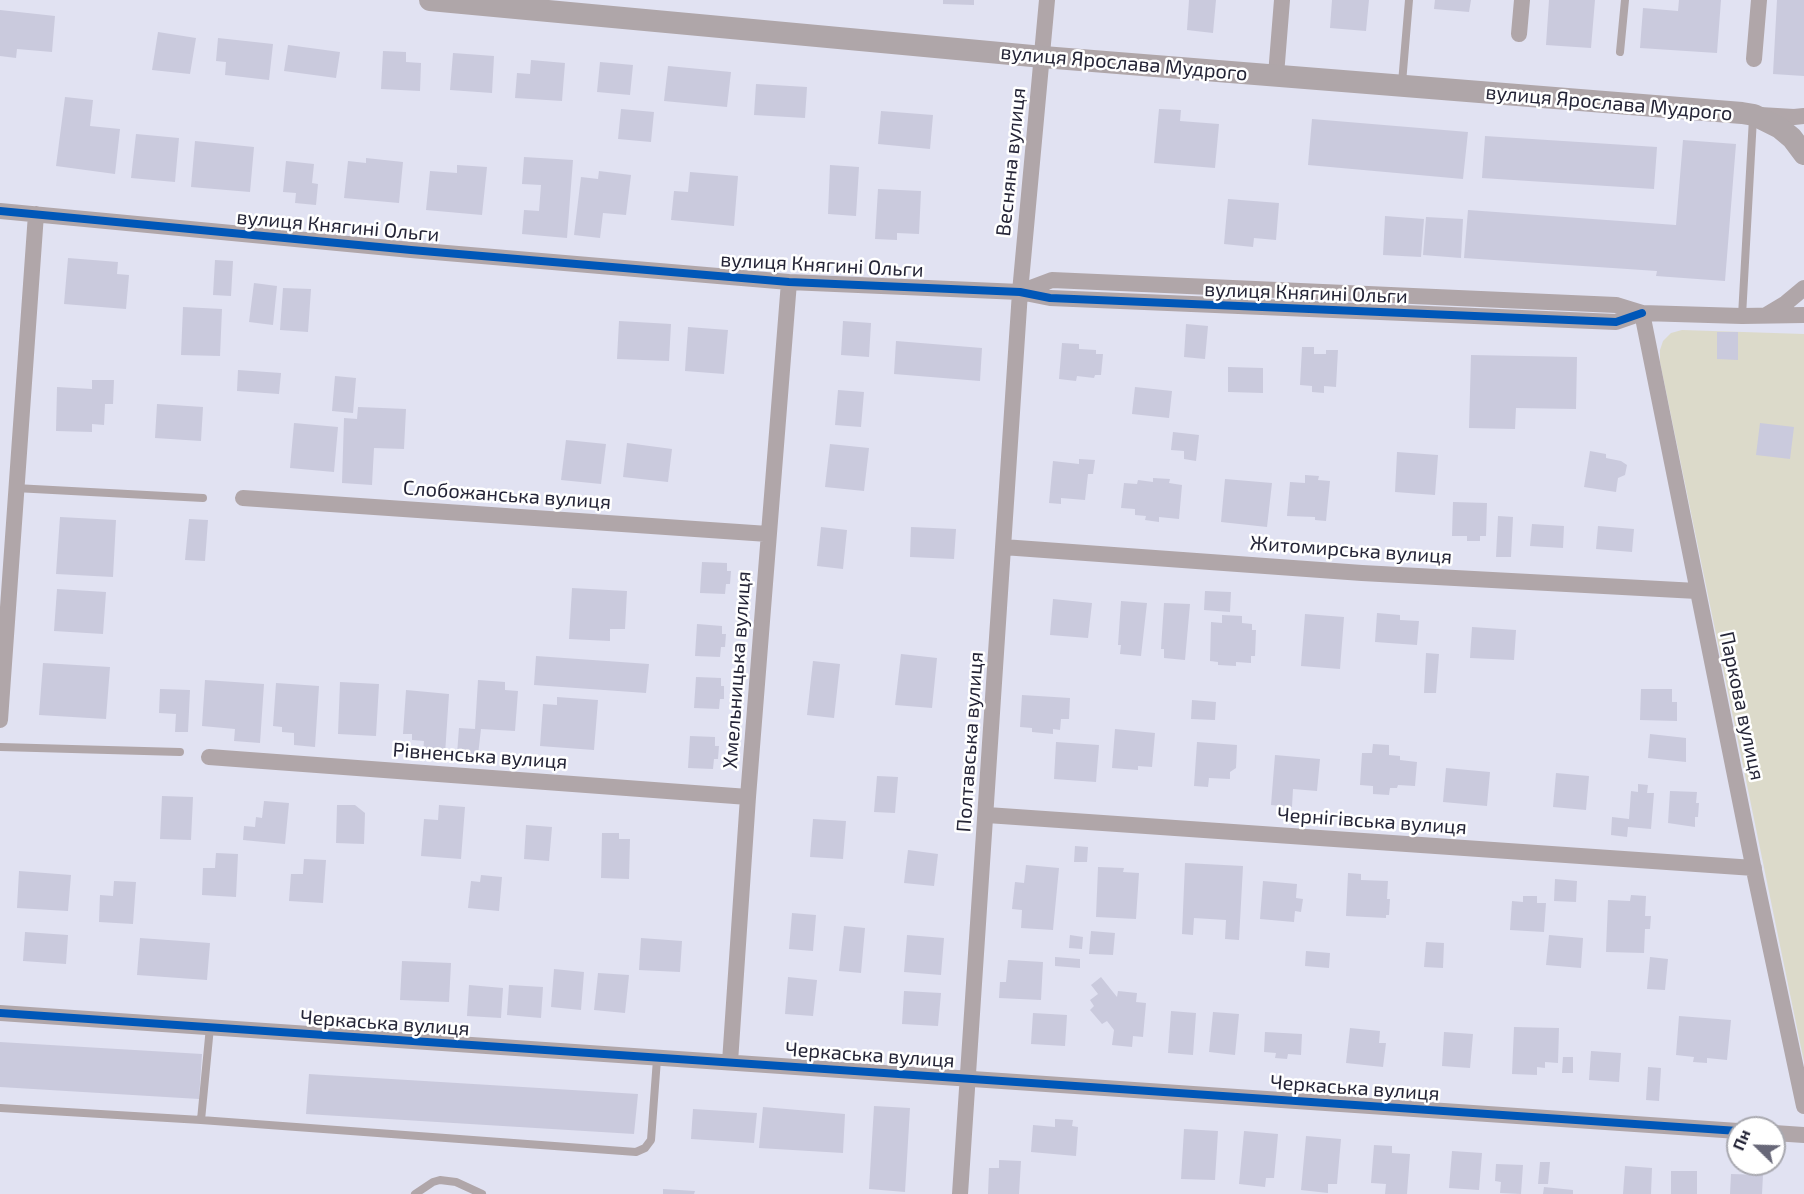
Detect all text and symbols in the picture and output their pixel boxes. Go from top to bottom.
street label: вулиця Ярослава Мудрого [1000,40,1248,86]
street label: вулиця Ярослава Мудрого [1485,80,1733,126]
street label: Весняна вулиця [991,86,1031,238]
street label: вулиця Княгині Ольги [236,205,440,247]
street label: вулиця Княгині Ольги [720,248,924,282]
street label: вулиця Княгині Ольги [1204,277,1408,309]
street label: Слобожанська вулиця [402,476,612,514]
street label: Житомирська вулиця [1249,531,1453,569]
street label: Хмельницька вулиця [718,570,756,770]
street label: Паркова вулиця [1715,629,1769,783]
street label: Полтавська вулиця [952,651,988,833]
street label: Рівненська вулиця [392,738,568,774]
street label: Чернігівська вулиця [1276,802,1468,840]
street label: Черкаська вулиця [299,1005,471,1041]
street label: Черкаська вулиця [784,1037,956,1073]
street label: Черкаська вулиця [1269,1070,1441,1106]
north arrow [1726,1116,1786,1176]
text: Пн [1728,1126,1754,1153]

